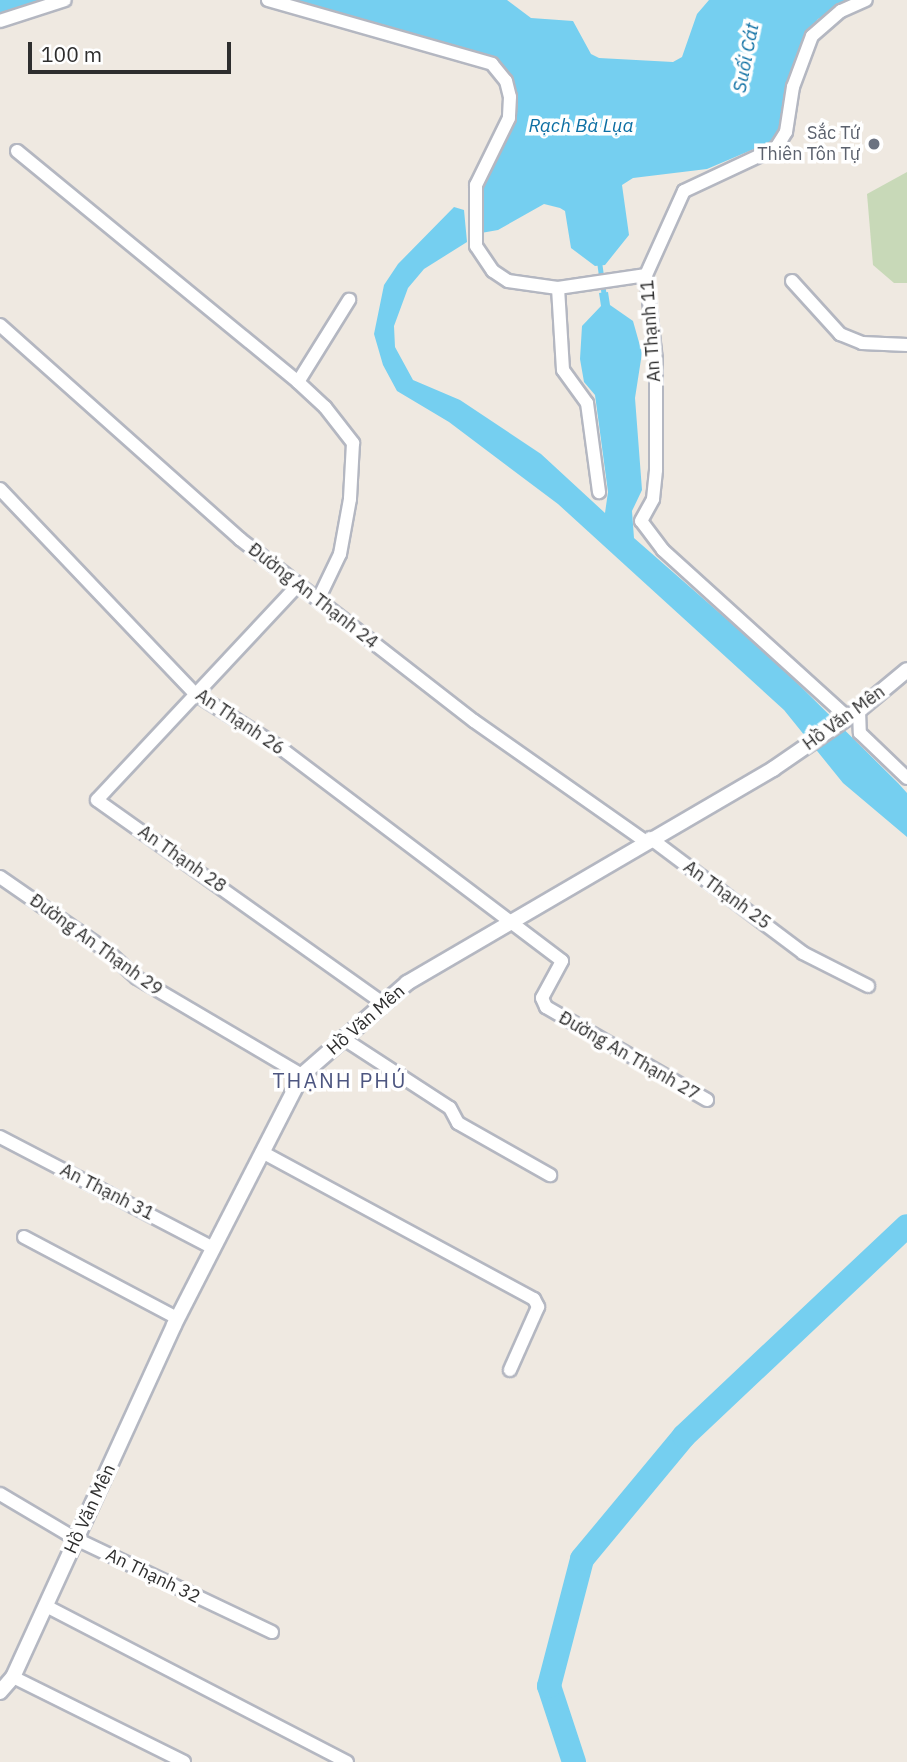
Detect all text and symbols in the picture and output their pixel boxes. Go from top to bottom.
water label: Suối Cát [728,21,764,95]
scale bar [32,28,234,72]
text: 100 m [41,40,102,68]
water label: Rạch Bà Lụa [528,115,634,137]
place label: Sắc Tứ Thiên Tôn Tự [757,123,860,166]
marker: Sắc Tứ Thiên Tôn Tự [866,136,882,152]
street label: An Thạnh 11 [637,279,665,383]
street label: Đường An Thạnh 24 [244,539,382,653]
street label: Hồ Văn Mên [799,681,889,755]
street label: An Thạnh 26 [191,684,289,760]
street label: An Thạnh 28 [134,821,230,897]
street label: An Thạnh 25 [679,856,775,934]
street label: Đường An Thạnh 29 [25,890,167,1000]
street label: Hồ Văn Mên [323,980,409,1060]
street label: Đường An Thạnh 27 [555,1007,703,1105]
district label: THẠNH PHÚ [274,1067,406,1093]
street label: An Thạnh 31 [56,1159,158,1225]
street label: Hồ Văn Mên [60,1461,120,1557]
street label: An Thạnh 32 [102,1544,204,1608]

